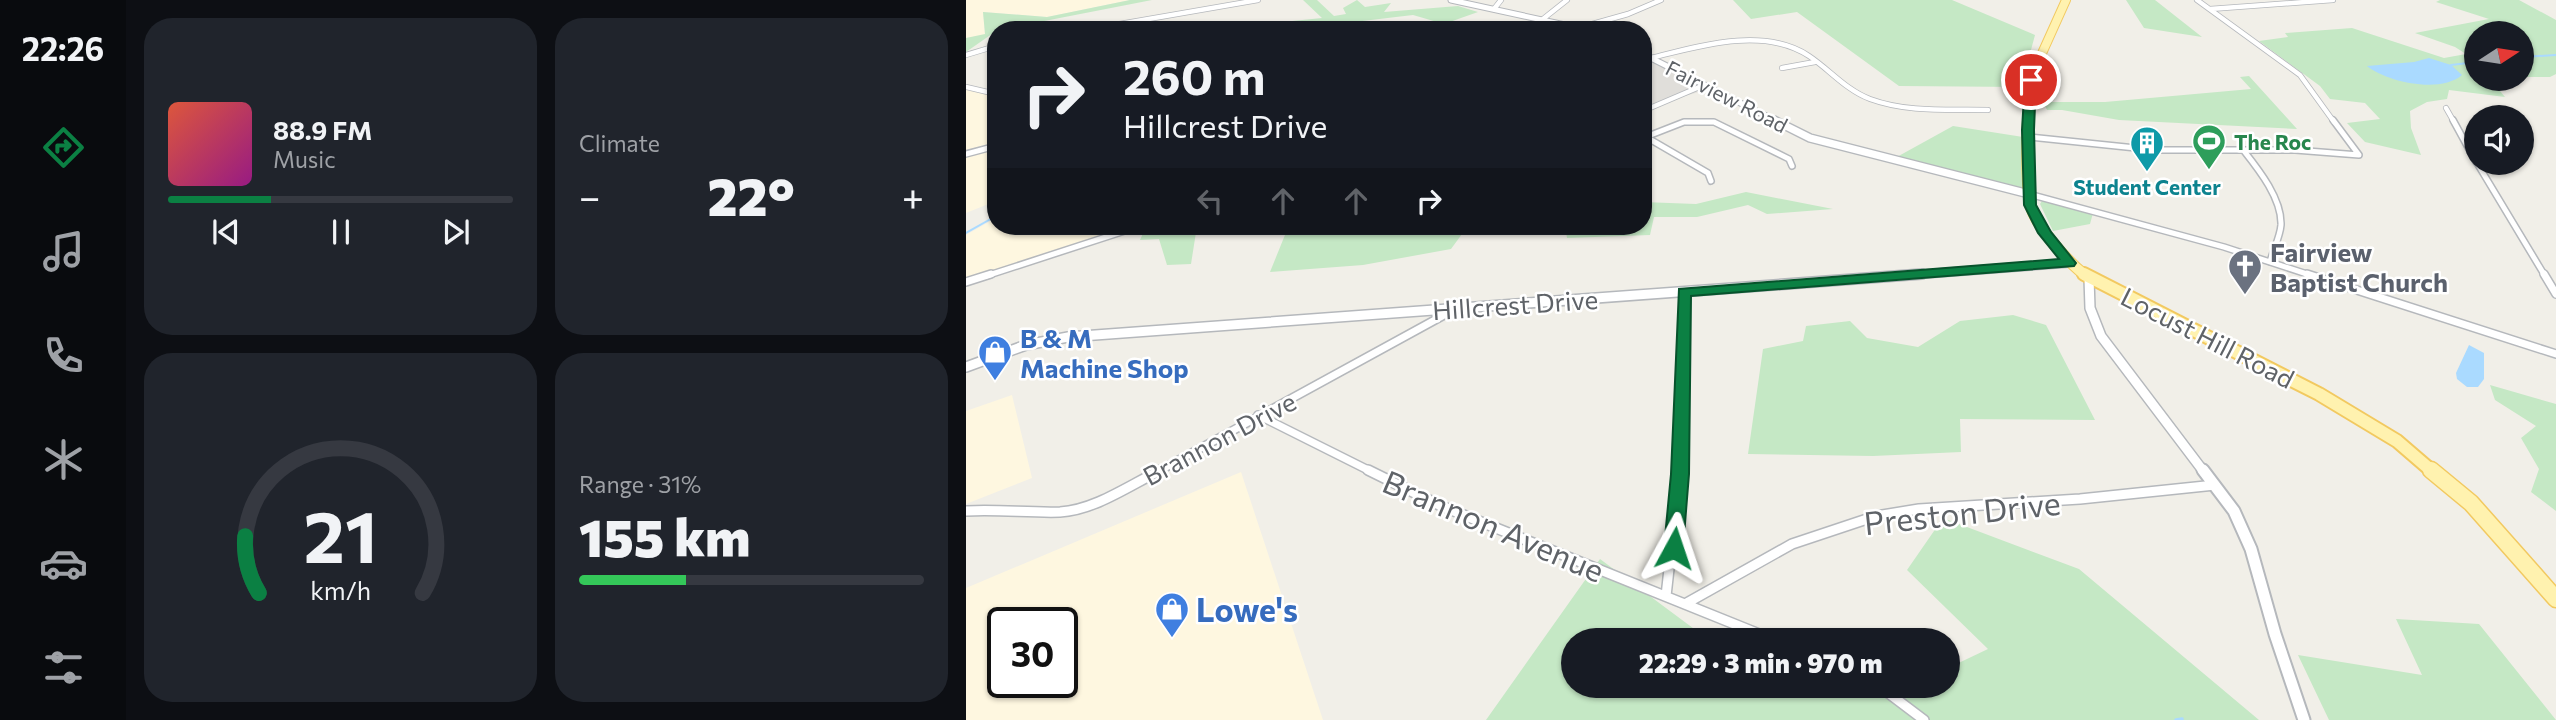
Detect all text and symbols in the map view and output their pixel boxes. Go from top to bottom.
north arrow [2464,21,2534,91]
map controls [2464,21,2534,175]
text: 22:26 [22,28,104,68]
text: 260 m [1123,45,1265,105]
icon: right [1008,49,1099,140]
pin [2001,50,2061,110]
street label: Fairview Road [1662,55,1792,137]
icon: arrive [2012,61,2050,99]
text: Hillcrest Drive [1123,105,1327,145]
button: sound [2464,105,2534,175]
text: 88.9 FM [273,114,372,145]
sports icon: The Roc [2190,122,2228,171]
icon: directions [39,123,88,172]
building icon: Student Center [2128,124,2166,173]
text: Climate [579,129,660,157]
place label: The Roc [2234,129,2311,154]
text: Music [273,145,336,173]
text: 22° [707,163,795,227]
text: − [579,172,601,219]
text: + [902,172,924,219]
place label: Student Center [2073,174,2221,199]
icon: left [1191,182,1229,220]
icon: ahead [1264,182,1302,220]
icon: ahead [1337,182,1375,220]
icon: right [1410,182,1448,220]
icon: previous [207,213,245,251]
icon: pause [322,213,360,251]
icon: next [437,213,475,251]
icon: music [39,227,88,276]
place label: Fairview Baptist Church [2270,236,2448,297]
church icon: Fairview Baptist Church [2226,247,2264,296]
street label: Locust Hill Road [2116,280,2300,394]
street label: Hillcrest Drive [1431,283,1599,325]
place label: B & M Machine Shop [1020,322,1189,383]
icon: phone [39,331,88,380]
shop icon: B & M Machine Shop [976,333,1014,382]
street label: Brannon Drive [1137,385,1301,491]
icon: climate [39,435,88,484]
street label: Brannon Avenue [1377,460,1611,590]
text: Range · 31% [579,470,701,498]
street label: Preston Drive [1862,482,2062,542]
text: 21 [303,490,378,579]
text: 155 km [579,504,751,568]
position arrow [1637,511,1711,585]
icon: car [39,539,88,588]
text: km/h [310,575,371,605]
place label: Lowe's [1196,589,1298,629]
shop icon: Lowe's [1153,590,1191,639]
speed limit sign: 30 [987,607,1078,698]
icon: filters [39,643,88,692]
text: 22:29 · 3 min · 970 m [1639,647,1882,678]

